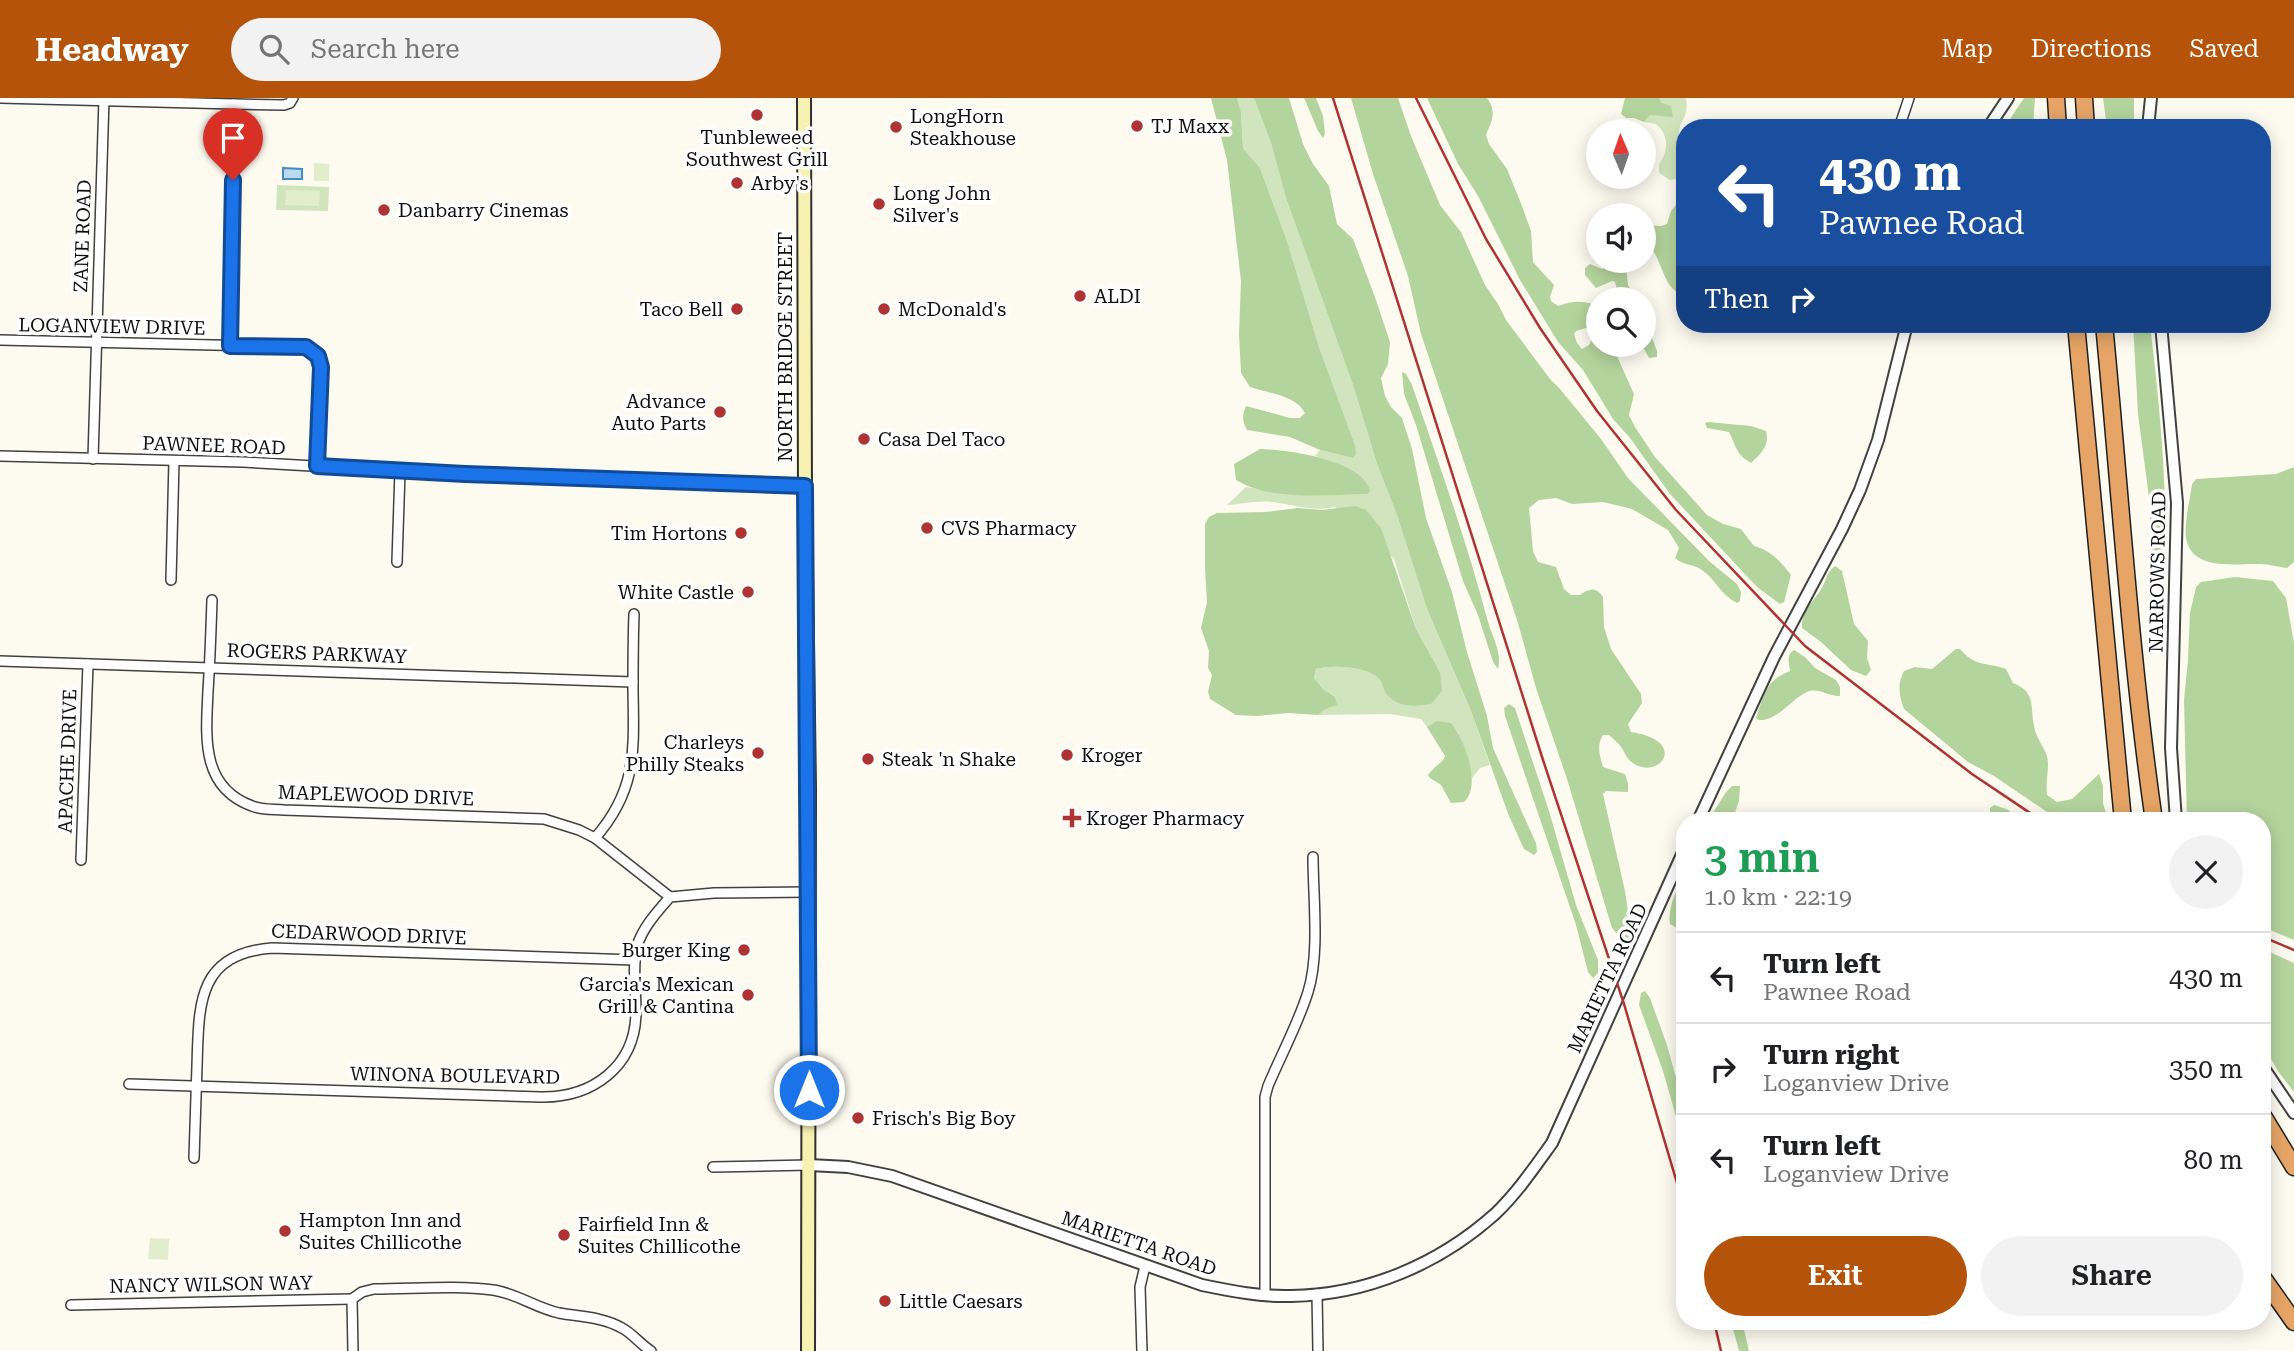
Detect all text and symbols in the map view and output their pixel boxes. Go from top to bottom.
search box [231,18,721,81]
text: Headway [35,30,189,69]
icon: search [255,30,293,68]
text: Search here [311,34,460,64]
text: Map [1941,35,1993,63]
text: Directions [2031,35,2151,63]
text: Saved [2189,35,2259,63]
place label: LongHorn Steakhouse [910,105,1016,150]
marker: Tunbleweed Southwest Grill [749,107,765,123]
pin [203,108,263,180]
place label: TJ Maxx [1151,115,1229,138]
marker: TJ Maxx [1129,118,1145,134]
icon: arrive [214,119,252,157]
marker: LongHorn Steakhouse [888,119,904,135]
north arrow [1586,119,1656,189]
map controls [1586,119,1656,357]
place label: Tunbleweed Southwest Grill [686,126,828,171]
text: 430 m [1819,145,1961,202]
icon: left [1704,147,1795,238]
place label: Arby's [751,172,809,195]
marker: Arby's [729,175,745,191]
street label: ZANE ROAD [69,179,96,293]
place label: Long John Silver's [893,182,991,227]
marker: Long John Silver's [871,196,887,212]
place label: Danbarry Cinemas [398,199,569,222]
marker: Danbarry Cinemas [376,202,392,218]
button: sound [1586,203,1656,273]
text: Pawnee Road [1819,204,2025,242]
street label: NORTH BRIDGE STREET [774,232,797,462]
icon: right [1783,280,1821,318]
text: Then [1704,284,1769,314]
place label: ALDI [1094,285,1141,308]
button: search [1586,287,1656,357]
marker: ALDI [1072,288,1088,304]
place label: Taco Bell [640,298,723,321]
place label: McDonald's [898,298,1006,321]
marker: Taco Bell [729,301,745,317]
marker: McDonald's [876,301,892,317]
street label: LOGANVIEW DRIVE [18,313,206,340]
place label: Advance Auto Parts [611,390,706,435]
marker: Advance Auto Parts [712,404,728,420]
place label: Casa Del Taco [878,428,1006,451]
marker: Casa Del Taco [856,431,872,447]
street label: PAWNEE ROAD [142,432,286,459]
street label: NARROWS ROAD [2145,491,2170,653]
place label: CVS Pharmacy [941,517,1077,540]
marker: CVS Pharmacy [919,520,935,536]
place label: Tim Hortons [611,522,727,545]
marker: Tim Hortons [733,525,749,541]
place label: White Castle [618,581,734,604]
marker: White Castle [740,584,756,600]
street label: ROGERS PARKWAY [226,639,408,668]
street label: APACHE DRIVE [53,688,82,834]
place label: Charleys Philly Steaks [626,731,744,776]
place label: Kroger [1081,744,1143,767]
marker: Charleys Philly Steaks [750,745,766,761]
marker: Kroger [1059,747,1075,763]
place label: Steak 'n Shake [882,748,1016,771]
marker: Steak 'n Shake [860,751,876,767]
street label: MAPLEWOOD DRIVE [277,781,475,810]
place label: Kroger Pharmacy [1086,807,1245,830]
marker: Kroger Pharmacy [1064,810,1080,826]
text: 3 min [1704,833,1820,882]
button: close [2169,835,2243,909]
text: 1.0 km · 22:19 [1704,884,1852,911]
street label: MARIETTA ROAD [1563,900,1652,1057]
street label: CEDARWOOD DRIVE [271,920,467,949]
place label: Burger King [622,939,730,962]
marker: Burger King [736,942,752,958]
text: Turn left [1763,949,1881,979]
icon: left [1704,959,1742,997]
text: 430 m [2169,963,2243,993]
place label: Garcia's Mexican Grill & Cantina [579,973,735,1018]
text: Pawnee Road [1763,979,1911,1006]
marker: Garcia's Mexican Grill & Cantina [740,987,756,1003]
text: Turn right [1763,1040,1899,1070]
icon: right [1704,1050,1742,1088]
position arrow [772,1053,846,1127]
text: 350 m [2169,1054,2243,1084]
street label: WINONA BOULEVARD [350,1062,560,1089]
text: Loganview Drive [1763,1070,1949,1097]
place label: Frisch's Big Boy [872,1107,1016,1130]
marker: Frisch's Big Boy [850,1110,866,1126]
text: Turn left [1763,1131,1881,1161]
icon: left [1704,1141,1742,1179]
text: 80 m [2184,1145,2243,1175]
text: Loganview Drive [1763,1161,1949,1188]
street label: MARIETTA ROAD [1058,1206,1219,1281]
place label: Hampton Inn and Suites Chillicothe [299,1209,462,1254]
place label: Fairfield Inn & Suites Chillicothe [578,1213,741,1258]
marker: Hampton Inn and Suites Chillicothe [277,1223,293,1239]
marker: Fairfield Inn & Suites Chillicothe [556,1227,572,1243]
button: Exit [1704,1236,1967,1316]
button: Share [1981,1236,2243,1316]
street label: NANCY WILSON WAY [109,1271,313,1298]
place label: Little Caesars [899,1290,1023,1313]
marker: Little Caesars [877,1293,893,1309]

